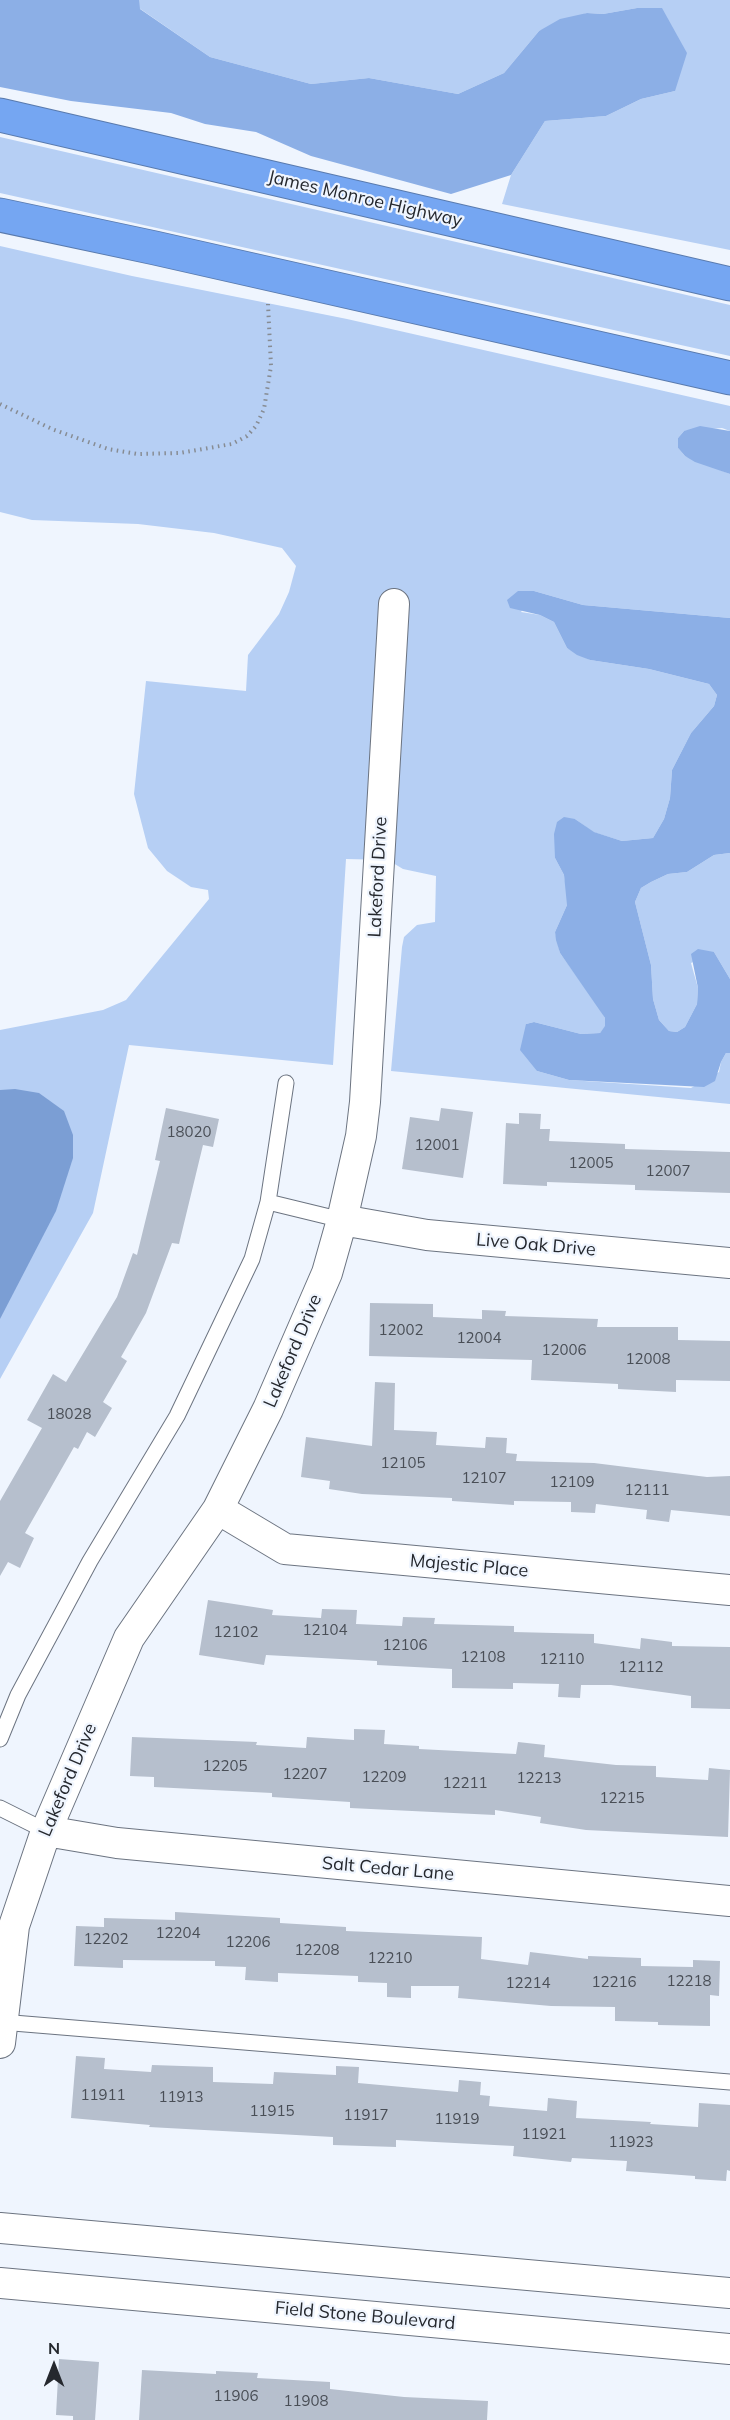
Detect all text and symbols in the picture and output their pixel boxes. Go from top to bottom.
street label: James Monroe Highway [266,166,464,232]
street label: Lakeford Drive [364,816,392,938]
house number: 18020 [167,1123,211,1141]
house number: 12001 [415,1136,459,1154]
house number: 12005 [569,1154,613,1172]
house number: 12007 [646,1162,690,1180]
street label: Live Oak Drive [475,1229,597,1261]
street label: Lakeford Drive [259,1291,327,1411]
house number: 12002 [379,1321,423,1339]
house number: 12004 [457,1329,501,1347]
house number: 12006 [542,1341,586,1359]
house number: 12008 [626,1350,670,1368]
house number: 18028 [47,1405,91,1423]
house number: 12105 [381,1454,425,1472]
house number: 12107 [462,1469,506,1487]
house number: 12109 [550,1473,594,1491]
house number: 12111 [625,1481,669,1499]
street label: Majestic Place [409,1550,529,1582]
house number: 12104 [303,1621,347,1639]
house number: 12102 [214,1623,258,1641]
house number: 12106 [383,1636,427,1654]
house number: 12108 [461,1648,505,1666]
house number: 12110 [540,1650,584,1668]
house number: 12112 [619,1658,663,1676]
street label: Lakeford Drive [34,1720,102,1840]
house number: 12205 [203,1757,247,1775]
house number: 12207 [283,1765,327,1783]
house number: 12209 [362,1768,406,1786]
house number: 12213 [517,1769,561,1787]
house number: 12211 [443,1774,487,1792]
house number: 12215 [600,1789,644,1807]
street label: Salt Cedar Lane [321,1852,455,1886]
house number: 12204 [156,1924,200,1942]
house number: 12202 [84,1930,128,1948]
house number: 12206 [226,1933,270,1951]
house number: 12208 [295,1941,339,1959]
house number: 12210 [368,1949,412,1967]
house number: 12218 [667,1972,711,1990]
house number: 12216 [592,1973,636,1991]
house number: 12214 [506,1974,550,1992]
house number: 11911 [81,2086,125,2104]
house number: 11913 [159,2088,203,2106]
house number: 11915 [250,2102,294,2120]
house number: 11917 [344,2106,388,2124]
house number: 11919 [435,2110,479,2128]
house number: 11921 [522,2125,566,2143]
house number: 11923 [609,2133,653,2151]
street label: Field Stone Boulevard [274,2297,456,2335]
north arrow [24,2336,84,2396]
text: N [48,2338,60,2358]
house number: 11906 [214,2387,258,2405]
house number: 11908 [284,2392,328,2410]

